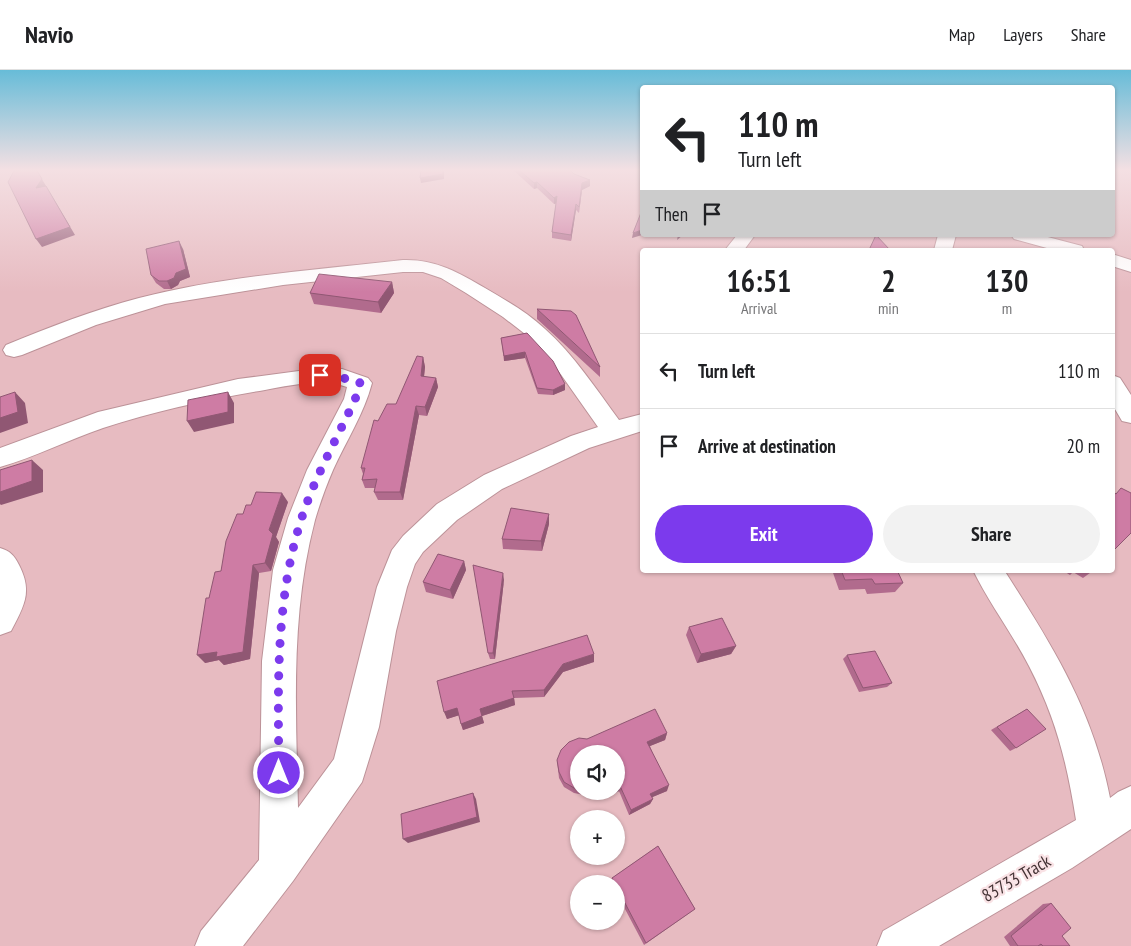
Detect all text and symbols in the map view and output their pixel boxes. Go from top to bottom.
text: Navio [25,19,74,50]
text: Map [949,23,975,46]
text: Layers [1003,23,1043,46]
text: Share [1071,23,1106,46]
text: 110 m [738,101,819,147]
icon: left [655,105,720,170]
text: Turn left [738,145,802,173]
icon: arrive [698,200,726,228]
text: Then [655,202,688,226]
text: 16:51 [727,261,791,300]
text: 2 [881,261,896,300]
text: 130 [985,261,1028,300]
text: Arrival [741,298,777,318]
text: min [878,298,899,318]
text: m [1002,298,1012,318]
pin [299,354,341,396]
icon: left [655,357,683,385]
text: Turn left [698,359,755,383]
text: 110 m [1058,359,1100,383]
icon: arrive [306,361,334,389]
icon: arrive [655,432,683,460]
text: Arrive at destination [698,434,836,458]
text: 20 m [1067,434,1100,458]
button: Exit [655,505,873,563]
button: Share [883,505,1100,563]
map controls [570,745,625,930]
button: sound [570,745,625,800]
position arrow [252,746,304,798]
button: + [570,810,625,865]
street label: 83733 Track [977,849,1055,907]
button: − [570,875,625,930]

